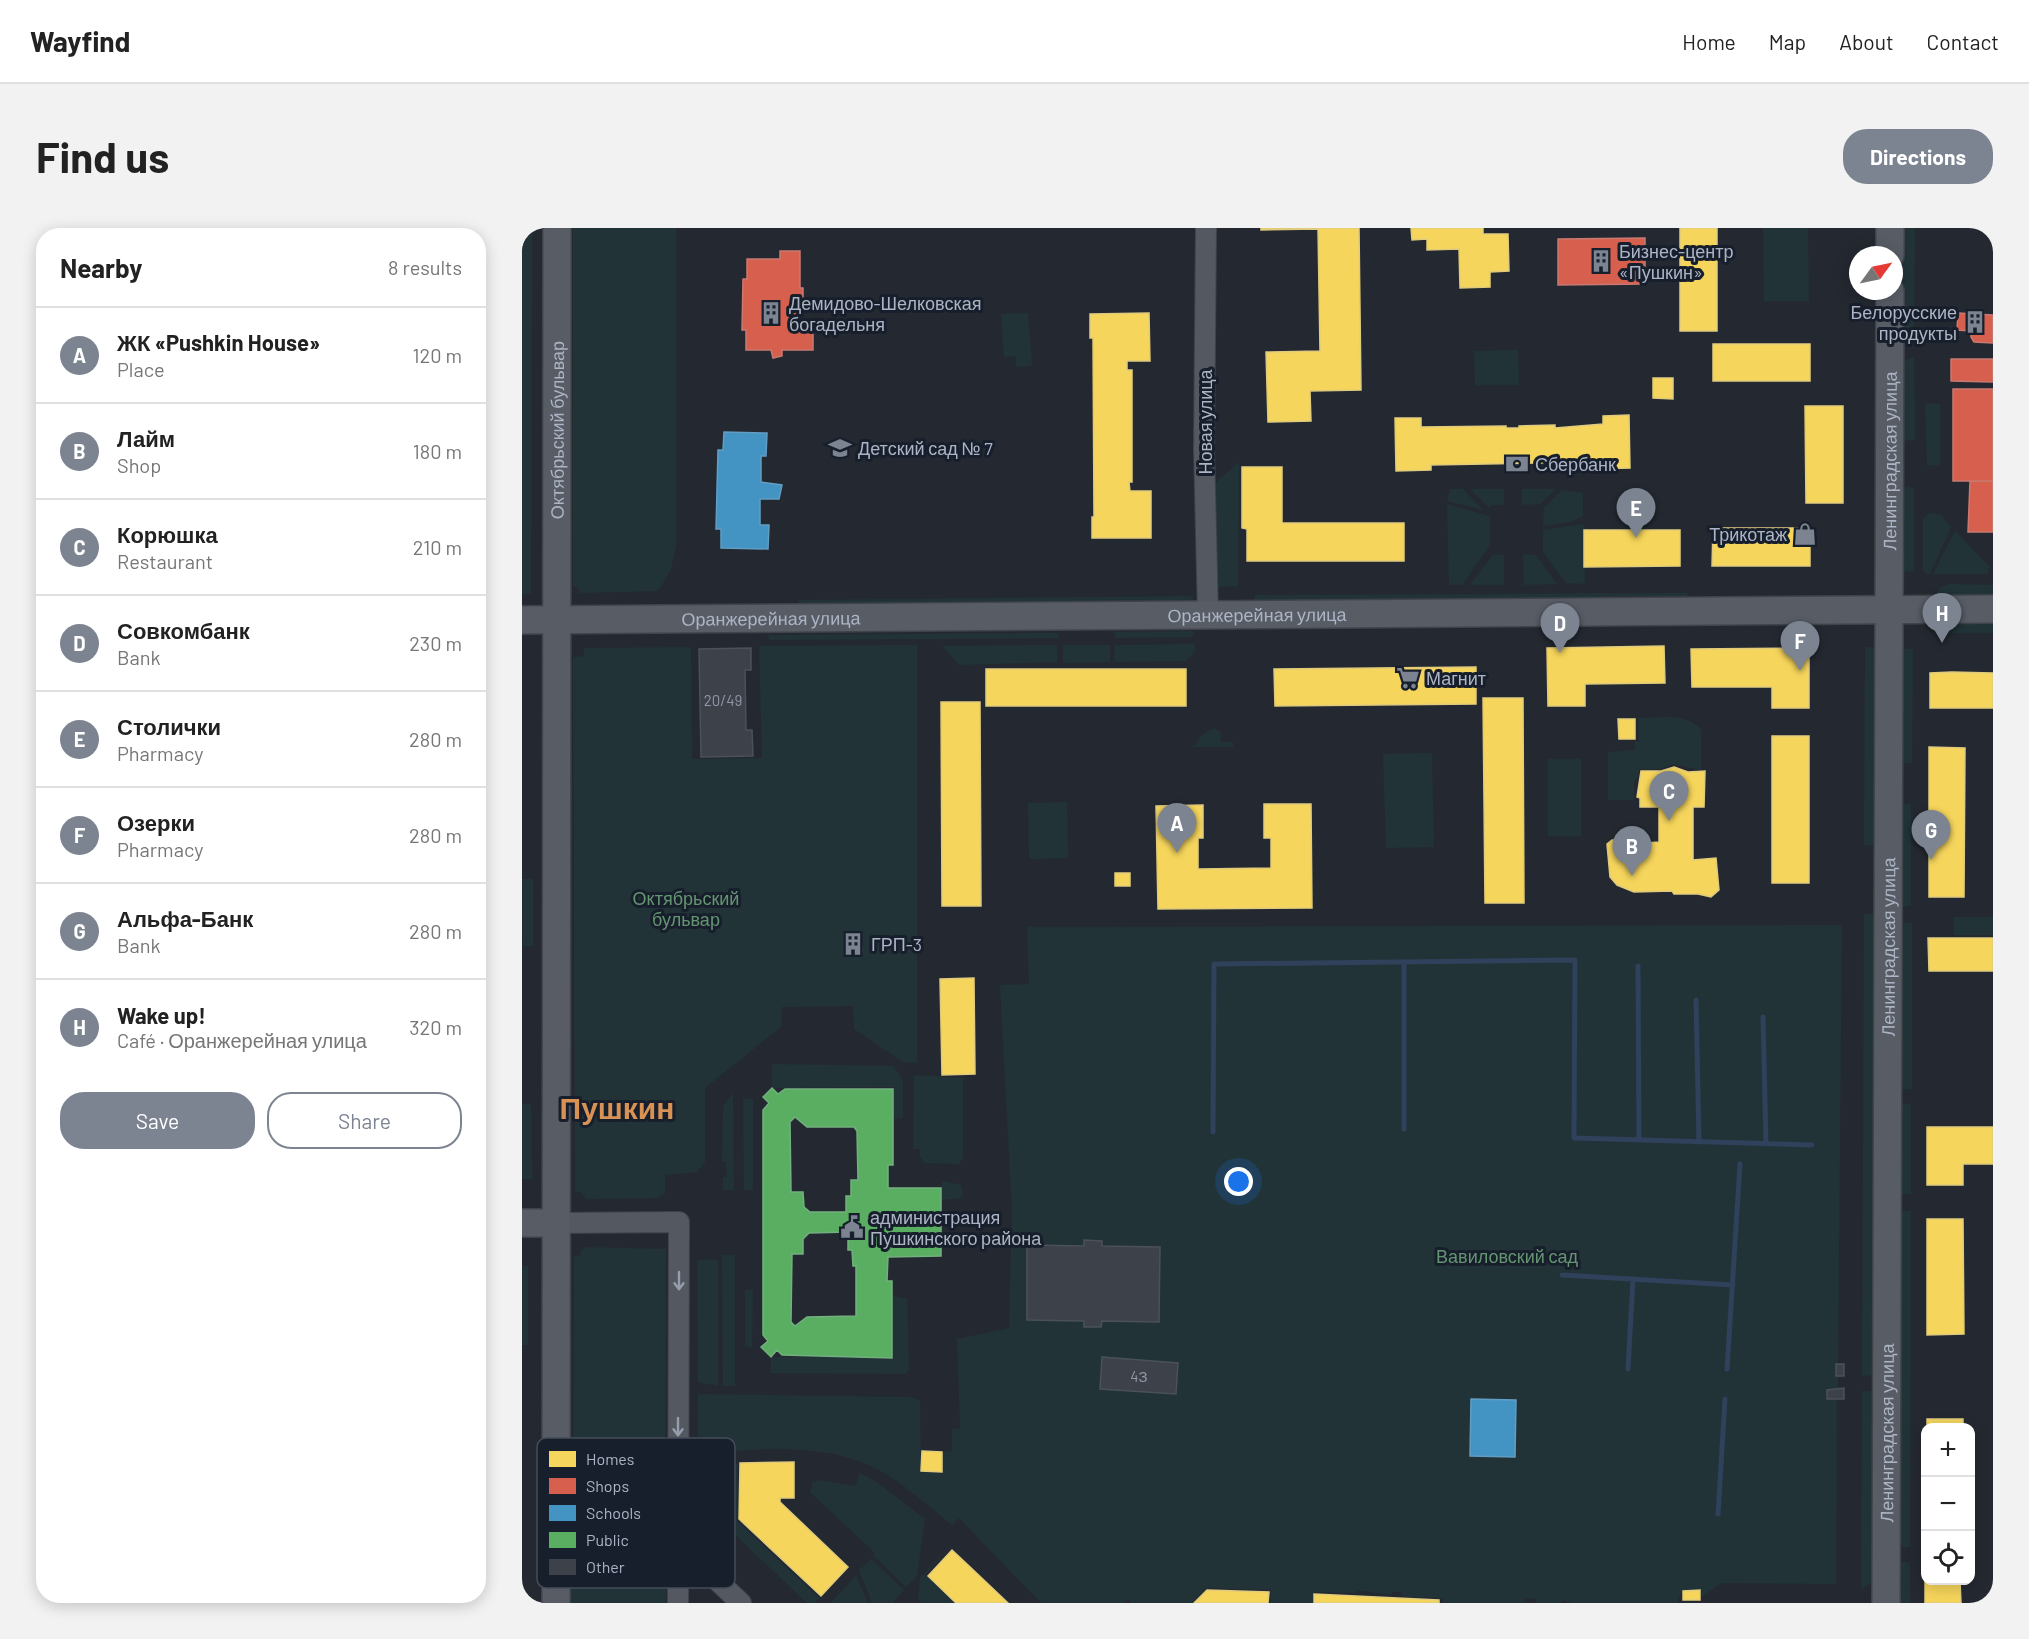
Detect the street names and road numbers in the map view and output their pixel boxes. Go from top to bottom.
street label: Октябрьский бульвар [546,341,568,519]
street label: Новая улица [1194,368,1216,475]
street label: Ленинградская улица [1878,370,1901,551]
street label: Оранжерейная улица [1167,603,1348,626]
street label: Оранжерейная улица [681,606,862,630]
street label: Ленинградская улица [1877,856,1899,1037]
street label: Ленинградская улица [1875,1342,1898,1523]

